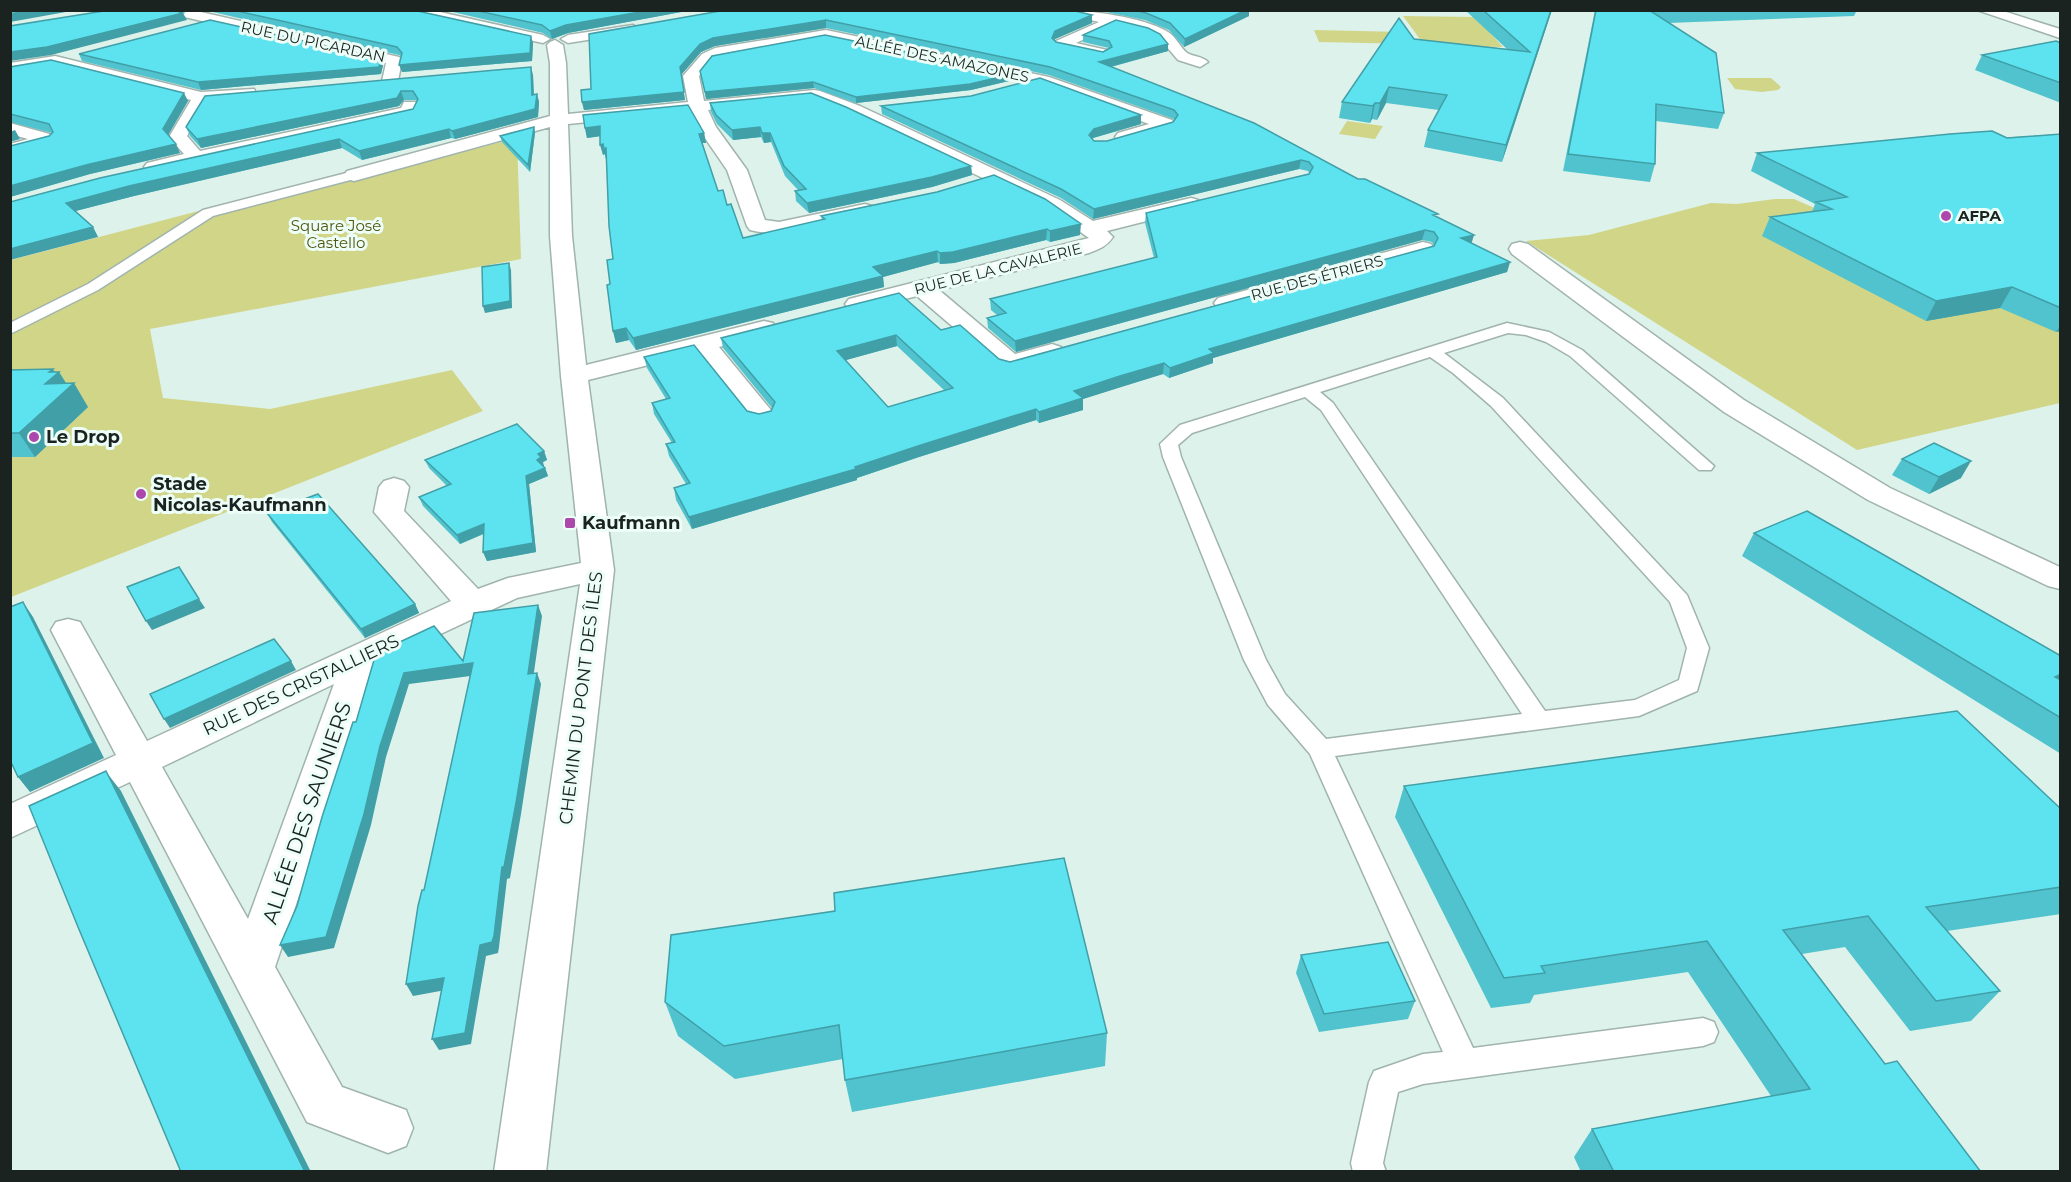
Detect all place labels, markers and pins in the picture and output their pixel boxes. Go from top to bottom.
place label: AFPA [1957,206,2001,225]
marker: AFPA [1939,209,1953,223]
place label: Le Drop [46,426,120,448]
marker: Le Drop [27,430,41,444]
place label: Stade Nicolas-Kaufmann [153,473,327,516]
marker: Stade Nicolas-Kaufmann [134,487,148,501]
place label: Kaufmann [582,512,680,534]
marker: Kaufmann [563,516,577,530]

